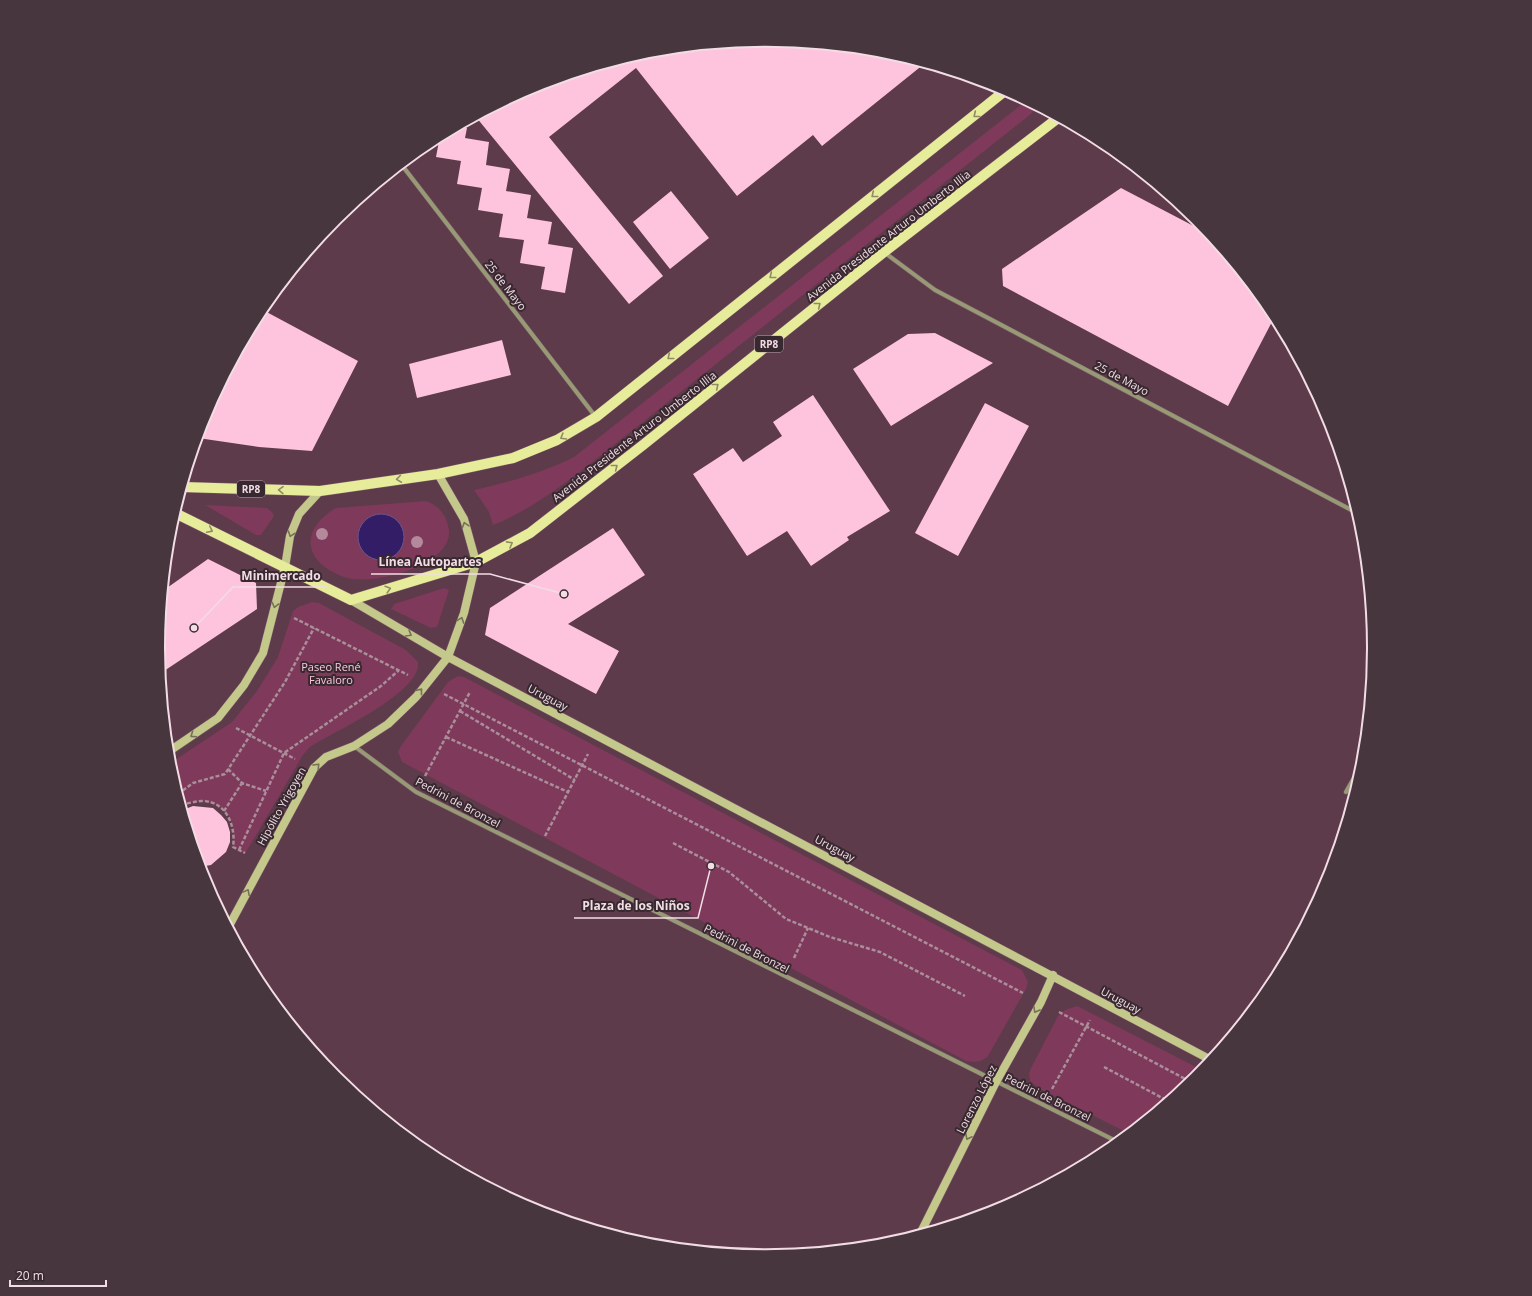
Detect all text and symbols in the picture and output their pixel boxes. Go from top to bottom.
one-way arrow [973,110,980,117]
street label: Avenida Presidente Arturo Umberto Illia [803,166,973,304]
one-way arrow [871,191,878,198]
street label: 25 de Mayo [482,257,530,313]
one-way arrow [770,272,777,279]
one-way arrow [813,302,820,309]
road number: RP8 [755,336,783,352]
one-way arrow [668,353,675,360]
street label: 25 de Mayo [1092,357,1152,399]
street label: Avenida Presidente Arturo Umberto Illia [549,367,719,505]
one-way arrow [712,384,719,391]
one-way arrow [560,432,567,440]
one-way arrow [610,465,617,472]
one-way arrow [396,475,403,484]
road number: RP8 [237,481,265,497]
one-way arrow [278,485,284,494]
one-way arrow [462,521,470,528]
one-way arrow [205,525,213,533]
one-way arrow [287,530,296,537]
one-way arrow [506,541,513,548]
callout: Línea Autopartes [371,550,490,574]
text: Línea Autopartes [378,553,482,570]
callout: Minimercado [233,563,328,587]
text: Minimercado [241,567,321,584]
one-way arrow [384,585,391,594]
one-way arrow [271,601,280,608]
one-way arrow [456,617,465,624]
one-way arrow [404,629,412,636]
park label: Paseo René Favaloro [301,659,361,687]
street label: Uruguay [525,680,571,714]
one-way arrow [416,688,423,695]
one-way arrow [190,730,197,738]
one-way arrow [312,763,320,771]
street label: Hipólito Yrigoyen [253,764,309,848]
street label: Pedrini de Bronzel [413,773,503,831]
street label: Uruguay [812,831,858,865]
one-way arrow [242,889,250,896]
callout: Plaza de los Niños [574,894,698,918]
text: Plaza de los Niños [582,897,690,914]
street label: Pedrini de Bronzel [702,920,792,976]
street label: Uruguay [1098,983,1144,1017]
one-way arrow [1034,1006,1041,1013]
street label: Lorenzo López [952,1062,1000,1136]
street label: Pedrini de Bronzel [1002,1070,1094,1124]
one-way arrow [966,1133,973,1141]
scale bar [10,1262,106,1288]
text: 20 m [16,1267,44,1284]

